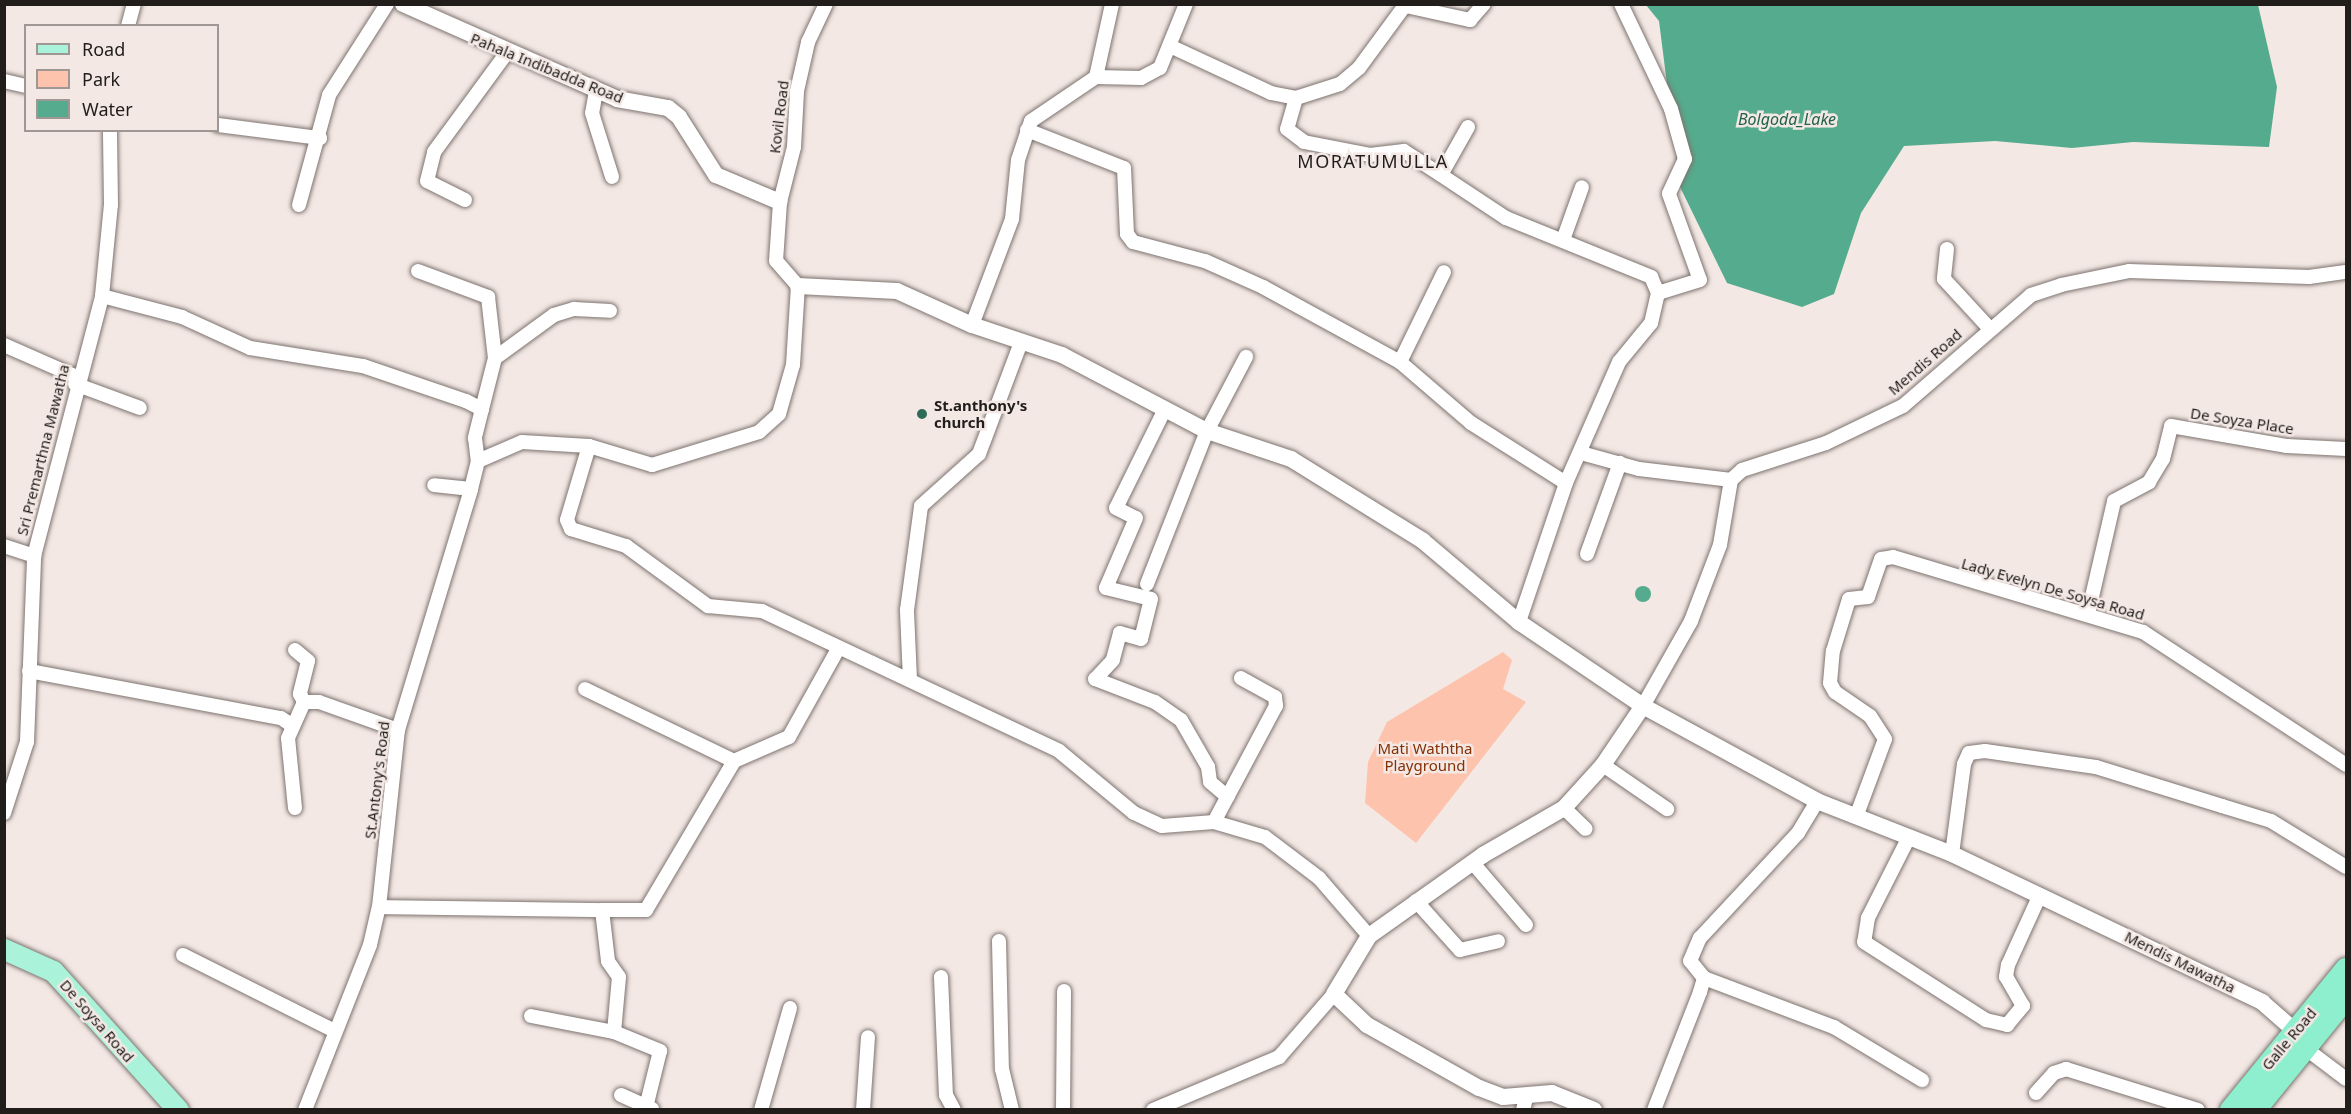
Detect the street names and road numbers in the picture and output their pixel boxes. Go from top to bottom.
street label: Pahala Indibadda Road [468,29,626,107]
street label: Kovil Road [766,79,792,155]
street label: Mendis Road [1885,325,1965,399]
street label: Sri Premarthna Mawatha [13,363,73,537]
street label: De Soyza Place [2189,404,2295,438]
street label: Lady Evelyn De Soysa Road [1959,554,2147,624]
street label: St.Antony's Road [361,720,393,840]
street label: Mendis Mawatha [2122,927,2238,997]
street label: De Soysa Road [56,976,138,1066]
street label: Galle Road [2258,1004,2320,1074]

